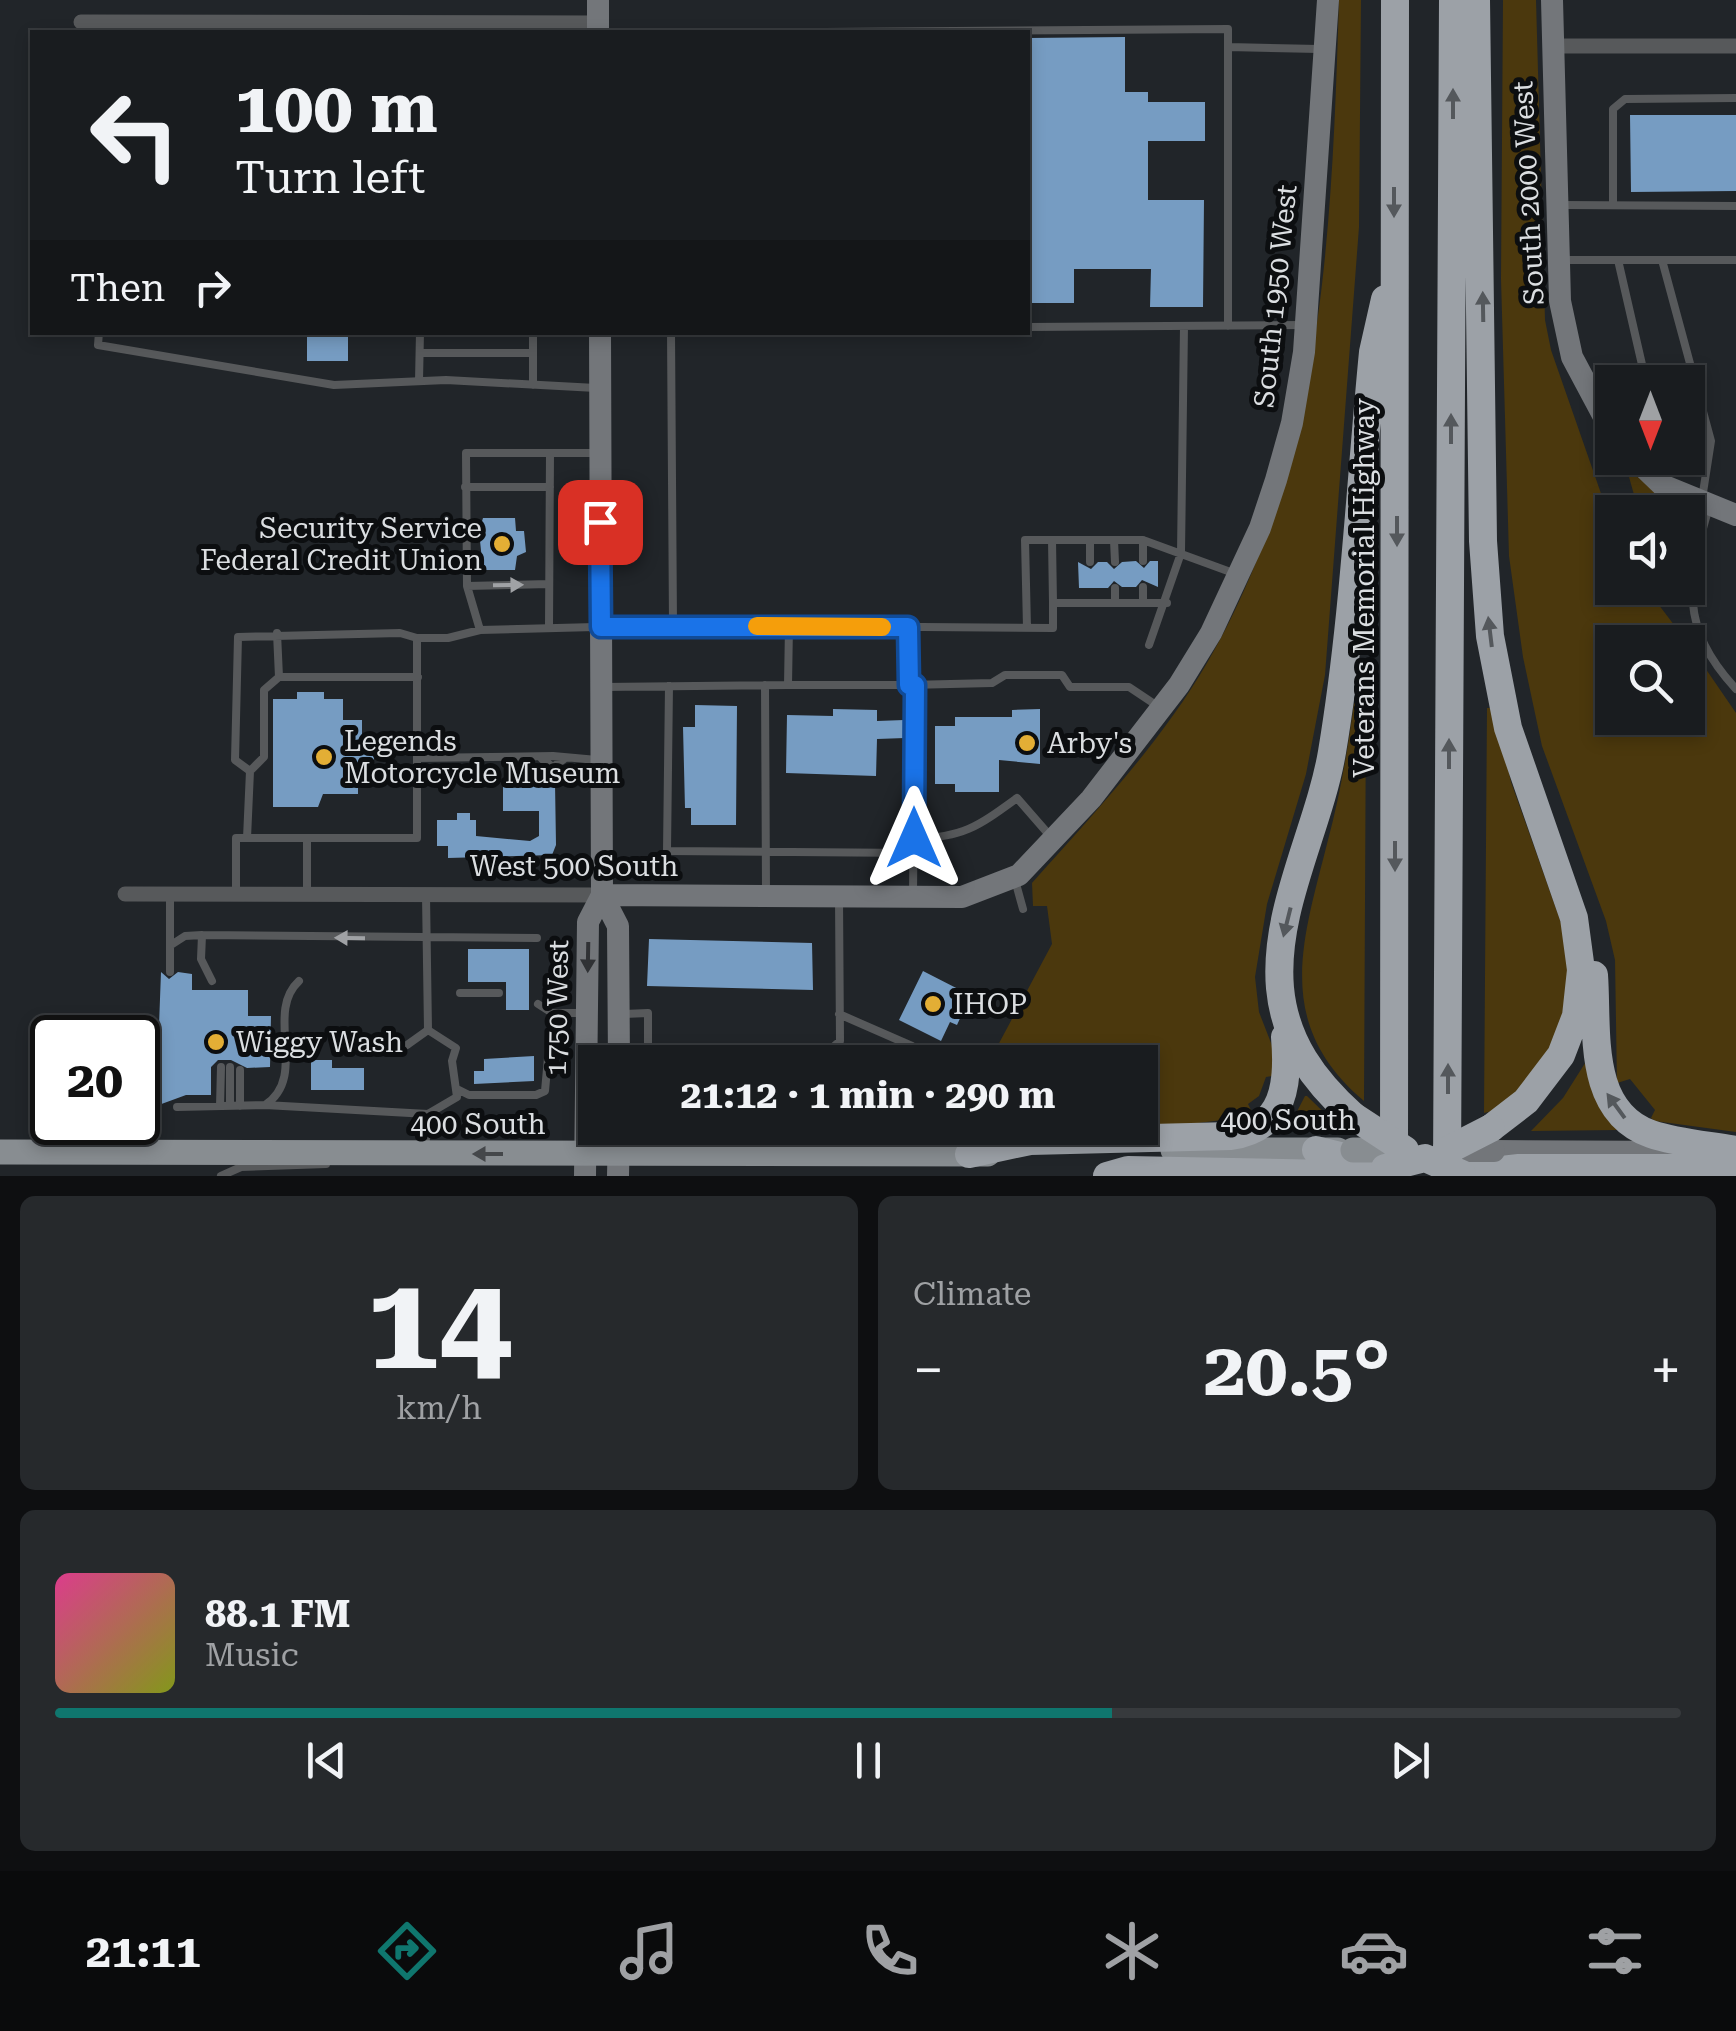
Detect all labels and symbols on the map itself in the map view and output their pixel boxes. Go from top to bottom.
street label: South 2000 West [1506,80,1551,306]
one-way arrow [1445,87,1461,119]
street label: South 1950 West [1247,183,1304,409]
one-way arrow [1386,187,1402,219]
one-way arrow [1474,290,1490,322]
north arrow [1595,365,1705,475]
street label: Veterans Memorial Highway [1348,398,1381,778]
one-way arrow [1443,412,1459,444]
pin [558,480,643,565]
place label: Security Service Federal Credit Union [200,512,482,577]
one-way arrow [1389,515,1405,547]
marker: Security Service Federal Credit Union [491,533,513,555]
one-way arrow [493,576,525,592]
one-way arrow [1482,616,1498,647]
place label: Legends Motorcycle Museum [344,725,620,790]
place label: Arby's [1047,727,1132,760]
marker: Arby's [1016,732,1038,754]
one-way arrow [1442,737,1458,769]
marker: Legends Motorcycle Museum [313,746,335,768]
position arrow [862,786,966,890]
one-way arrow [1387,840,1403,872]
street label: West 500 South [470,850,678,883]
one-way arrow [1279,907,1294,938]
one-way arrow [333,929,365,945]
street label: 1750 West [540,940,575,1076]
one-way arrow [579,941,595,973]
place label: IHOP [953,988,1027,1021]
marker: IHOP [922,993,944,1015]
speed limit sign: 20 [30,1015,160,1145]
place label: Wiggy Wash [236,1026,403,1059]
marker: Wiggy Wash [205,1031,227,1053]
one-way arrow [1440,1062,1456,1094]
one-way arrow [1607,1093,1626,1119]
street label: 400 South [1220,1104,1356,1137]
street label: 400 South [410,1108,546,1141]
one-way arrow [471,1146,503,1162]

